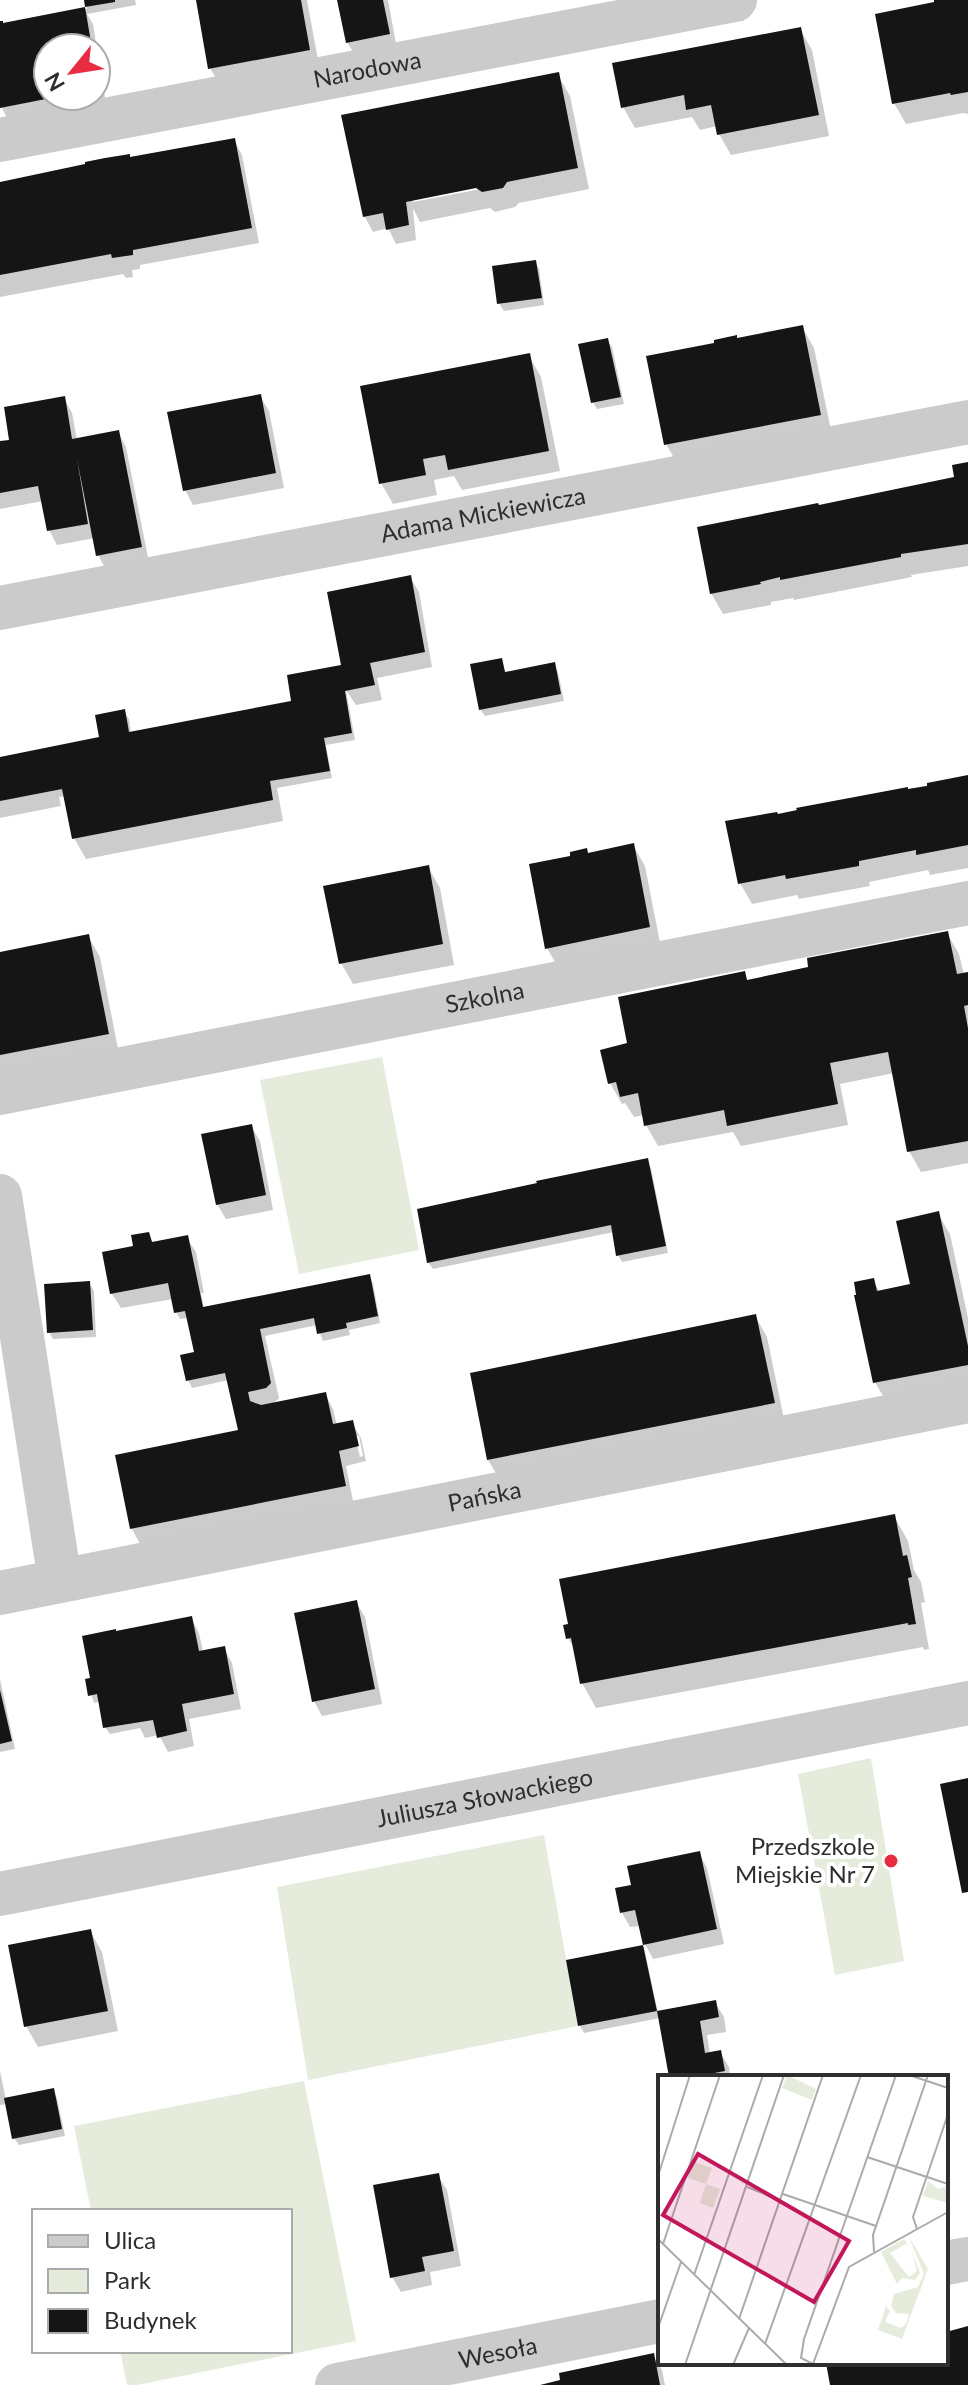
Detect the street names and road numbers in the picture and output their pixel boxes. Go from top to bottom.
street label: Narodowa [311,44,424,93]
street label: Adama Mickiewicza [378,480,588,548]
street label: Szkolna [443,974,526,1018]
street label: Pańska [445,1474,523,1517]
street label: Juliusza Słowackiego [374,1761,595,1832]
street label: Wesoła [456,2330,539,2374]

